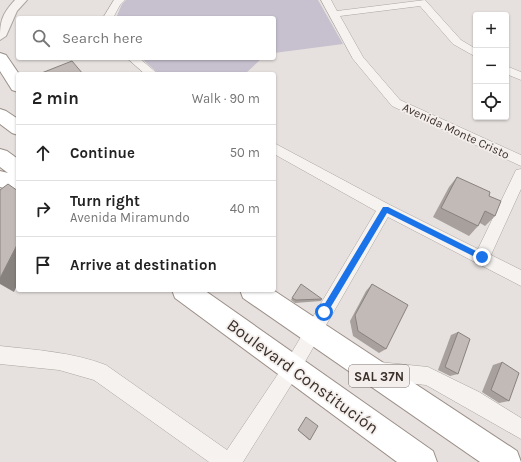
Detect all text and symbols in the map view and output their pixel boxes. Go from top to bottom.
map controls [473,12,509,120]
button: + [473,12,509,48]
search box [16,16,276,60]
icon: search [30,27,52,49]
text: Search here [62,29,143,47]
button: − [473,48,509,84]
button: locate [473,84,509,120]
text: 2 min [32,88,79,108]
text: Walk · 90 m [192,91,260,106]
street label: Avenida Monte Cristo [400,100,512,162]
icon: ahead [32,142,54,164]
text: Continue [70,144,135,162]
text: 50 m [230,145,260,160]
text: Turn right [70,192,140,210]
icon: right [32,198,54,220]
text: 40 m [230,201,260,216]
text: Avenida Miramundo [70,210,189,225]
route end [473,248,491,266]
icon: arrive [32,254,54,276]
text: Arrive at destination [70,256,217,274]
route start [315,303,333,321]
street label: Boulevard Constitución [223,314,383,438]
road number: SAL 37N [349,365,409,387]

